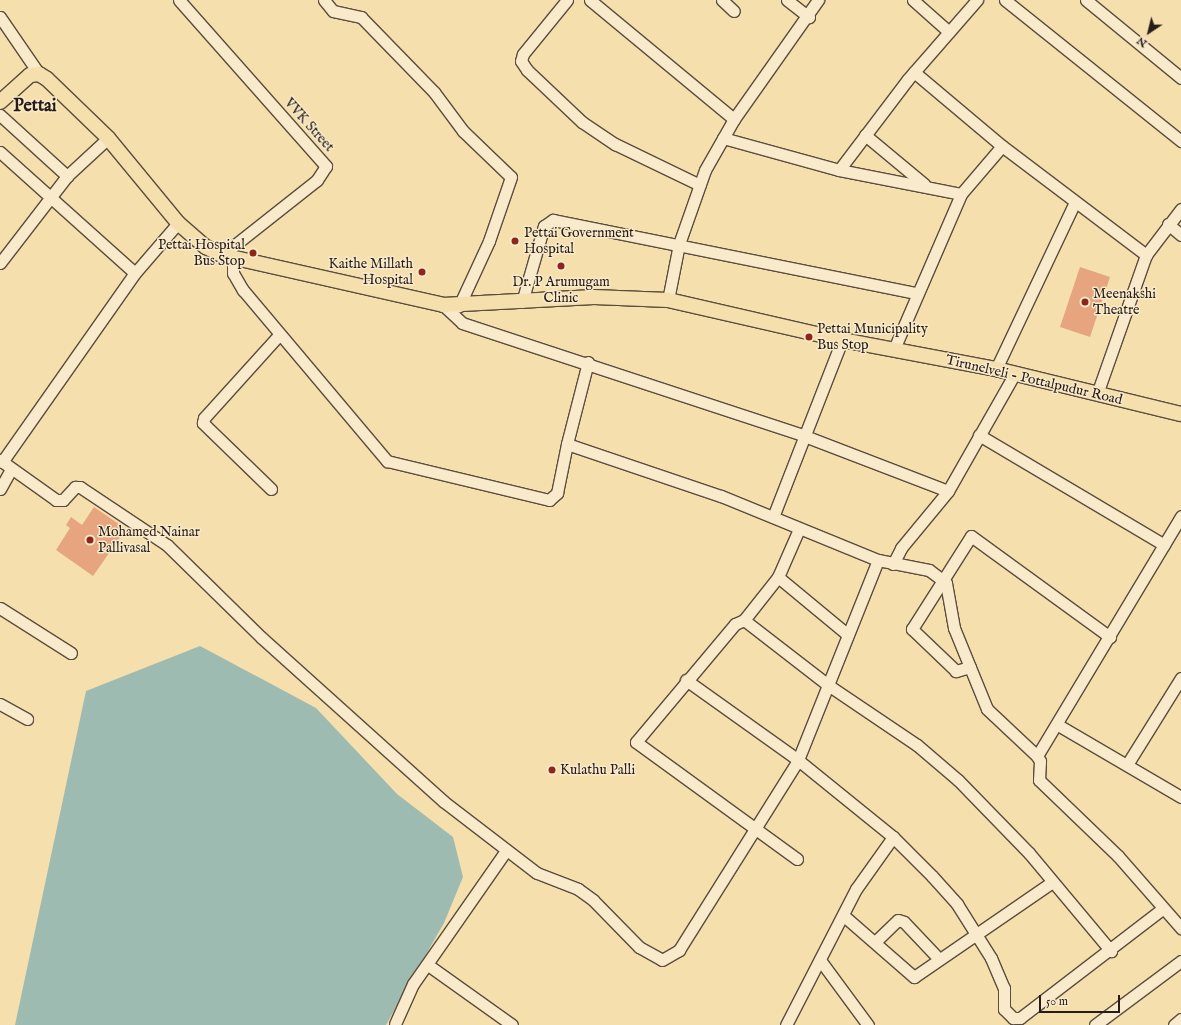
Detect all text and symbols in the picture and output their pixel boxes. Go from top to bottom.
north arrow [1129,12,1169,52]
text: N [1134,33,1150,50]
street label: VVK Street [281,95,337,155]
district label: Pettai [13,96,57,118]
place label: Pettai Government Hospital [524,225,634,258]
marker: Pettai Government Hospital [509,235,521,247]
place label: Pettai Hospital Bus Stop [158,237,245,270]
marker: Pettai Hospital Bus Stop [248,248,258,258]
place label: Kaithe Millath Hospital [329,256,413,288]
marker: Dr. P Arumugam Clinic [555,260,567,272]
marker: Kaithe Millath Hospital [416,266,428,278]
place label: Dr. P Arumugam Clinic [512,274,610,306]
place label: Meenakshi Theatre [1093,286,1156,318]
marker: Meenakshi Theatre [1080,297,1090,307]
place label: Pettai Municipality Bus Stop [817,321,928,354]
marker: Pettai Municipality Bus Stop [804,332,814,342]
street label: Tirunelveli - Pottalpudur Road [944,351,1124,409]
place label: Mohamed Nainar Pallivasal [98,524,200,556]
marker: Mohamed Nainar Pallivasal [85,535,95,545]
place label: Kulathu Palli [560,762,635,778]
marker: Kulathu Palli [547,765,557,775]
scale bar [1041,987,1122,1013]
text: 50 m [1046,994,1068,1009]

